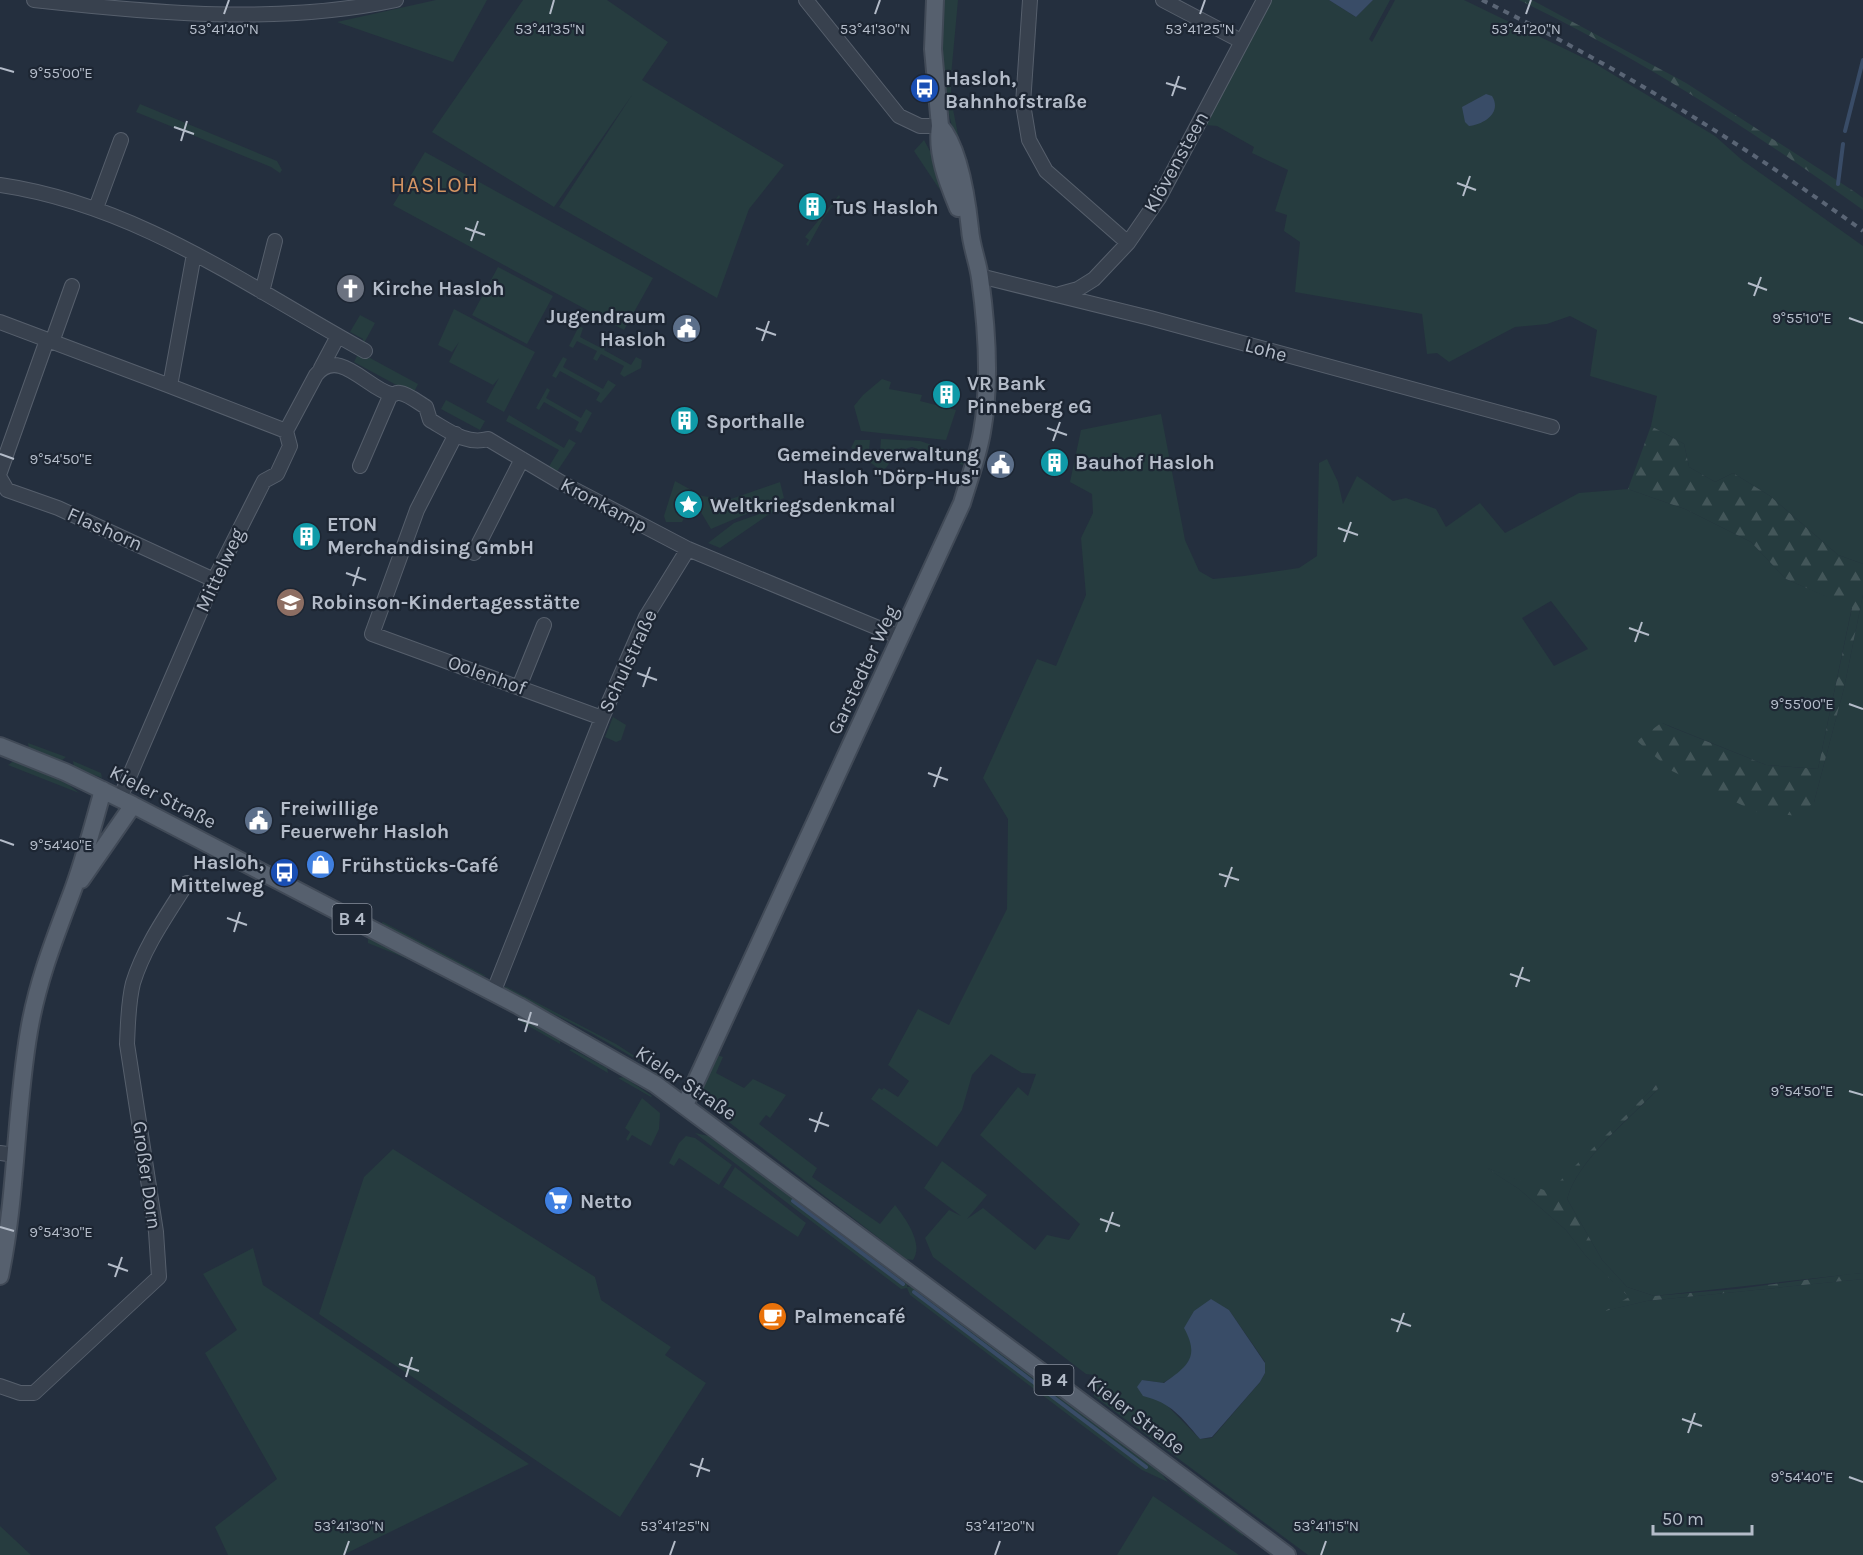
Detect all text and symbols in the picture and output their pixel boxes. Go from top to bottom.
text: 53°41'40"N [189,20,259,38]
text: 53°41'35"N [515,20,585,38]
text: 53°41'30"N [840,20,910,38]
text: 53°41'25"N [1165,20,1235,38]
text: 53°41'20"N [1491,20,1561,38]
text: 9°55'00"E [29,64,93,82]
place label: Hasloh, Bahnhofstraße [945,67,1087,113]
bus stop icon: Hasloh, Bahnhofstraße [908,73,940,105]
street label: Klövensteen [1139,108,1213,216]
district label: HASLOH [391,172,479,198]
building icon: TuS Hasloh [796,191,828,223]
place label: TuS Hasloh [833,196,939,219]
church icon: Kirche Hasloh [335,272,367,304]
place label: Kirche Hasloh [372,277,504,300]
place label: Jugendraum Hasloh [547,305,666,351]
text: 9°55'10"E [1772,309,1832,327]
public building icon: Jugendraum Hasloh [671,312,703,344]
street label: Lohe [1242,333,1290,367]
place label: VR Bank Pinneberg eG [967,372,1092,418]
building icon: VR Bank Pinneberg eG [930,378,962,410]
building icon: Sporthalle [669,405,701,437]
place label: Sporthalle [706,410,805,433]
place label: Gemeindeverwaltung Hasloh "Dörp-Hus" [777,443,979,489]
building icon: Bauhof Hasloh [1038,446,1070,478]
public building icon: Gemeindeverwaltung Hasloh "Dörp-Hus" [984,449,1016,481]
text: 9°54'50"E [29,450,93,468]
place label: Bauhof Hasloh [1075,451,1215,474]
street label: Kronkamp [557,473,651,537]
place icon: Weltkriegsdenkmal [673,489,705,521]
place label: Weltkriegsdenkmal [710,494,896,517]
street label: Flashorn [64,502,146,556]
place label: ETON Merchandising GmbH [327,513,534,559]
building icon: ETON Merchandising GmbH [290,520,322,552]
street label: Mittelweg [191,524,249,616]
school or university icon: Robinson-Kindertagesstätte [274,586,306,618]
place label: Robinson-Kindertagesstätte [311,591,580,614]
street label: Garstedter Weg [823,602,903,738]
street label: Schulstraße [594,606,662,716]
street label: Oolenhof [445,650,529,700]
text: 9°55'00"E [1770,695,1834,713]
street label: Kieler Straße [106,760,220,834]
place label: Freiwillige Feuerwehr Hasloh [280,797,449,843]
public building icon: Freiwillige Feuerwehr Hasloh [243,804,275,836]
text: 9°54'40"E [30,836,92,854]
shop icon: Frühstücks-Café [304,849,336,881]
place label: Hasloh, Mittelweg [170,851,264,897]
place label: Frühstücks-Café [341,854,499,877]
bus stop icon: Hasloh, Mittelweg [269,857,301,889]
road number: B 4 [332,904,372,934]
street label: Kieler Straße [631,1041,741,1125]
text: 9°54'50"E [1770,1082,1834,1100]
street label: Großer Dorn [128,1119,166,1231]
supermarket icon: Netto [543,1185,575,1217]
place label: Netto [580,1190,632,1213]
text: 9°54'30"E [29,1223,93,1241]
cafe icon: Palmencafé [757,1300,789,1332]
place label: Palmencafé [794,1305,906,1328]
road number: B 4 [1034,1365,1074,1395]
street label: Kieler Straße [1083,1371,1189,1459]
text: 9°54'40"E [1771,1468,1833,1486]
scale bar [1653,1498,1752,1536]
text: 50 m [1662,1508,1704,1530]
text: 53°41'30"N [314,1517,384,1535]
text: 53°41'25"N [640,1517,710,1535]
text: 53°41'20"N [965,1517,1035,1535]
text: 53°41'15"N [1293,1517,1359,1535]

